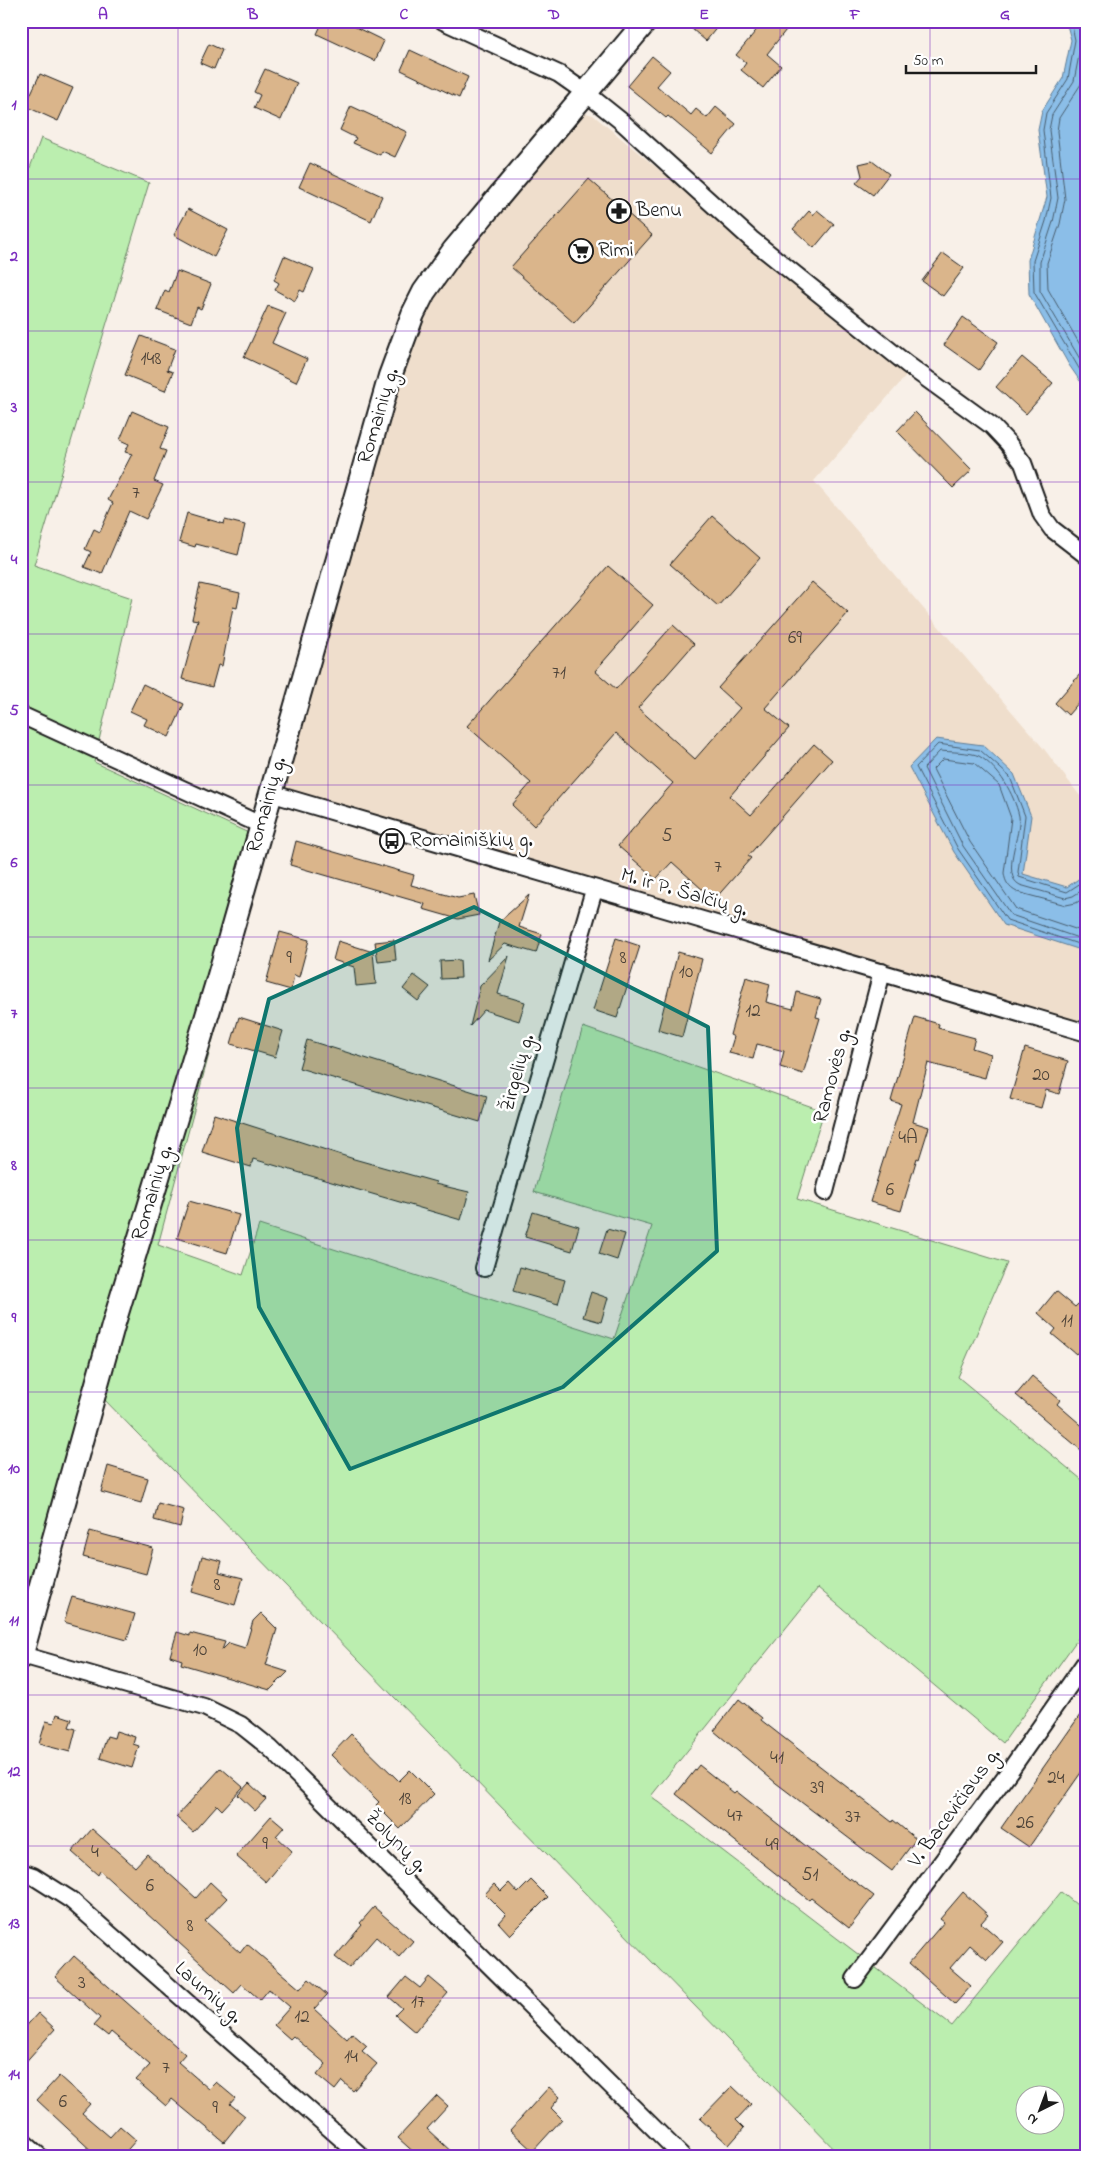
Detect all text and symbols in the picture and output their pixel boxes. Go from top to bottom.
text: A [98,3,108,27]
text: B [247,3,259,27]
text: C [400,3,409,27]
text: D [547,3,560,27]
text: E [699,3,709,27]
text: F [849,3,861,27]
text: G [1000,3,1010,27]
scale bar [906,42,1036,74]
text: 50 m [913,50,944,72]
text: 1 [11,93,17,117]
place label: Benu [635,196,682,226]
pharmacy icon: Benu [606,198,632,224]
place label: Rimi [598,236,633,266]
supermarket icon: Rimi [568,238,594,264]
text: 2 [9,245,18,269]
house number: 148 [141,346,162,373]
street label: Romainių g. [350,364,410,468]
text: 3 [10,396,18,420]
house number: 7 [132,480,140,507]
text: 4 [10,548,18,572]
house number: 69 [788,625,802,652]
house number: 71 [552,660,566,687]
text: 5 [9,699,19,723]
street label: Romainių g. [239,753,297,857]
house number: 5 [662,823,673,850]
place label: Romainiškių g. [410,826,533,858]
bus stop icon: Romainiškių g. [379,828,405,854]
text: 6 [9,851,18,875]
house number: 7 [714,854,722,881]
street label: M. ir P. Šalčių g. [617,861,751,927]
house number: 9 [286,945,292,972]
house number: 8 [619,945,627,972]
house number: 10 [679,959,693,986]
house number: 12 [745,998,761,1025]
text: 7 [11,1002,18,1026]
street label: Ramovės g. [806,1025,862,1127]
street label: Žirgelių g. [493,1031,545,1116]
house number: 20 [1032,1062,1050,1089]
house number: 4A [898,1125,918,1152]
street label: Romainių g. [124,1141,184,1245]
text: 8 [10,1154,17,1178]
house number: 6 [886,1177,894,1204]
text: 9 [11,1306,17,1330]
house number: 11 [1061,1308,1073,1335]
text: 10 [8,1457,20,1481]
house number: 8 [213,1572,221,1599]
text: 11 [9,1609,20,1633]
house number: 10 [193,1637,207,1664]
street label: V. Bacevičiaus g. [901,1742,1010,1876]
house number: 41 [770,1745,784,1772]
text: 12 [7,1760,21,1784]
house number: 24 [1047,1765,1065,1792]
house number: 39 [810,1775,824,1802]
house number: 18 [398,1786,412,1813]
house number: 47 [727,1803,743,1830]
street label: Žolynų g. [356,1804,434,1882]
house number: 37 [845,1804,861,1831]
house number: 26 [1016,1810,1034,1837]
house number: 9 [262,1831,268,1858]
house number: 49 [765,1832,779,1859]
house number: 4 [91,1839,99,1866]
house number: 51 [802,1862,818,1889]
house number: 6 [146,1873,154,1900]
text: 13 [8,1912,20,1936]
house number: 8 [186,1913,194,1940]
street label: Laumių g. [166,1955,249,2033]
house number: 3 [78,1970,86,1997]
house number: 17 [411,1989,425,2016]
house number: 12 [294,2004,310,2031]
house number: 14 [344,2044,358,2071]
house number: 7 [162,2055,170,2082]
text: 14 [8,2063,20,2087]
north arrow [1016,2084,1066,2134]
house number: 6 [59,2089,67,2116]
house number: 9 [212,2095,218,2122]
text: N [1022,2108,1043,2130]

